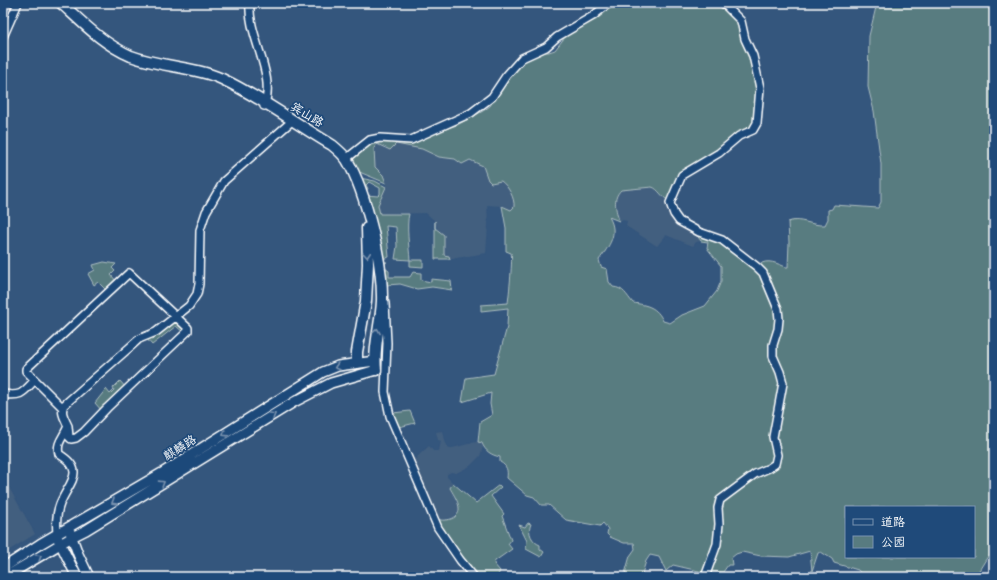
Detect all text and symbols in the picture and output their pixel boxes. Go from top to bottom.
street label: 宾山路 [287,98,327,132]
one-way arrow [363,252,372,258]
one-way arrow [372,328,381,334]
one-way arrow [333,363,340,371]
one-way arrow [269,412,276,420]
one-way arrow [222,429,229,437]
street label: 麒麟路 [160,431,200,465]
one-way arrow [158,480,165,488]
one-way arrow [111,497,118,504]
legend [845,506,975,558]
text: 道路 [881,514,905,531]
text: 公园 [881,534,905,551]
one-way arrow [35,554,42,561]

